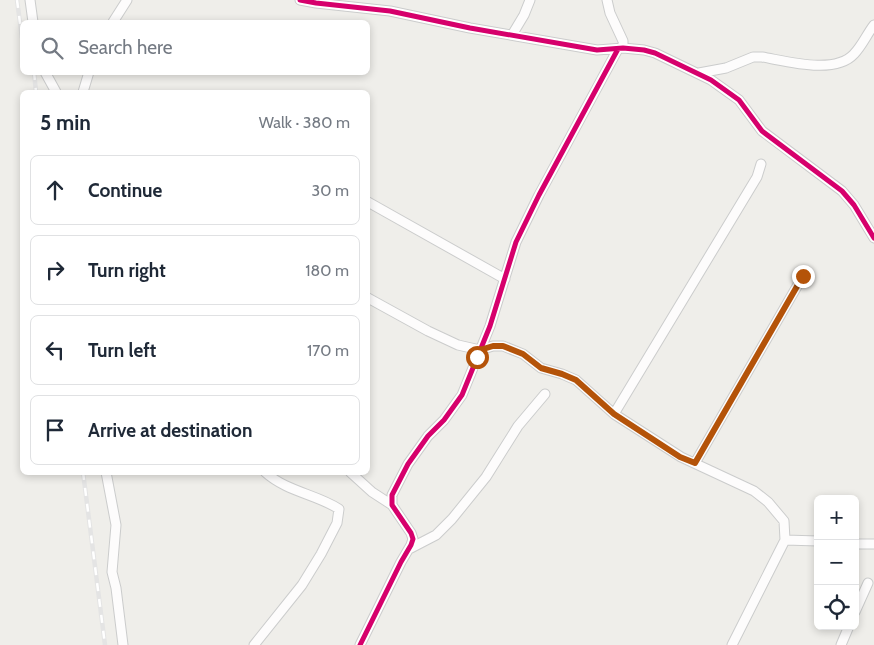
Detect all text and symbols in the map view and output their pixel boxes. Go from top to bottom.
search box [20,20,370,75]
icon: search [38,34,66,62]
text: Search here [78,36,172,59]
text: 5 min [40,110,91,135]
text: Walk · 380 m [259,113,350,132]
icon: ahead [41,176,69,204]
text: Continue [88,179,162,202]
text: 30 m [312,181,349,200]
icon: right [41,256,69,284]
text: Turn right [88,259,166,282]
text: 180 m [305,261,349,280]
route end [792,265,815,288]
icon: left [41,336,69,364]
text: Turn left [88,339,156,362]
text: 170 m [307,341,349,360]
route start [466,346,489,369]
icon: arrive [41,416,69,444]
text: Arrive at destination [88,419,252,442]
map controls [814,495,859,630]
button: + [814,495,859,540]
button: − [814,540,859,585]
button: locate [814,585,859,630]

